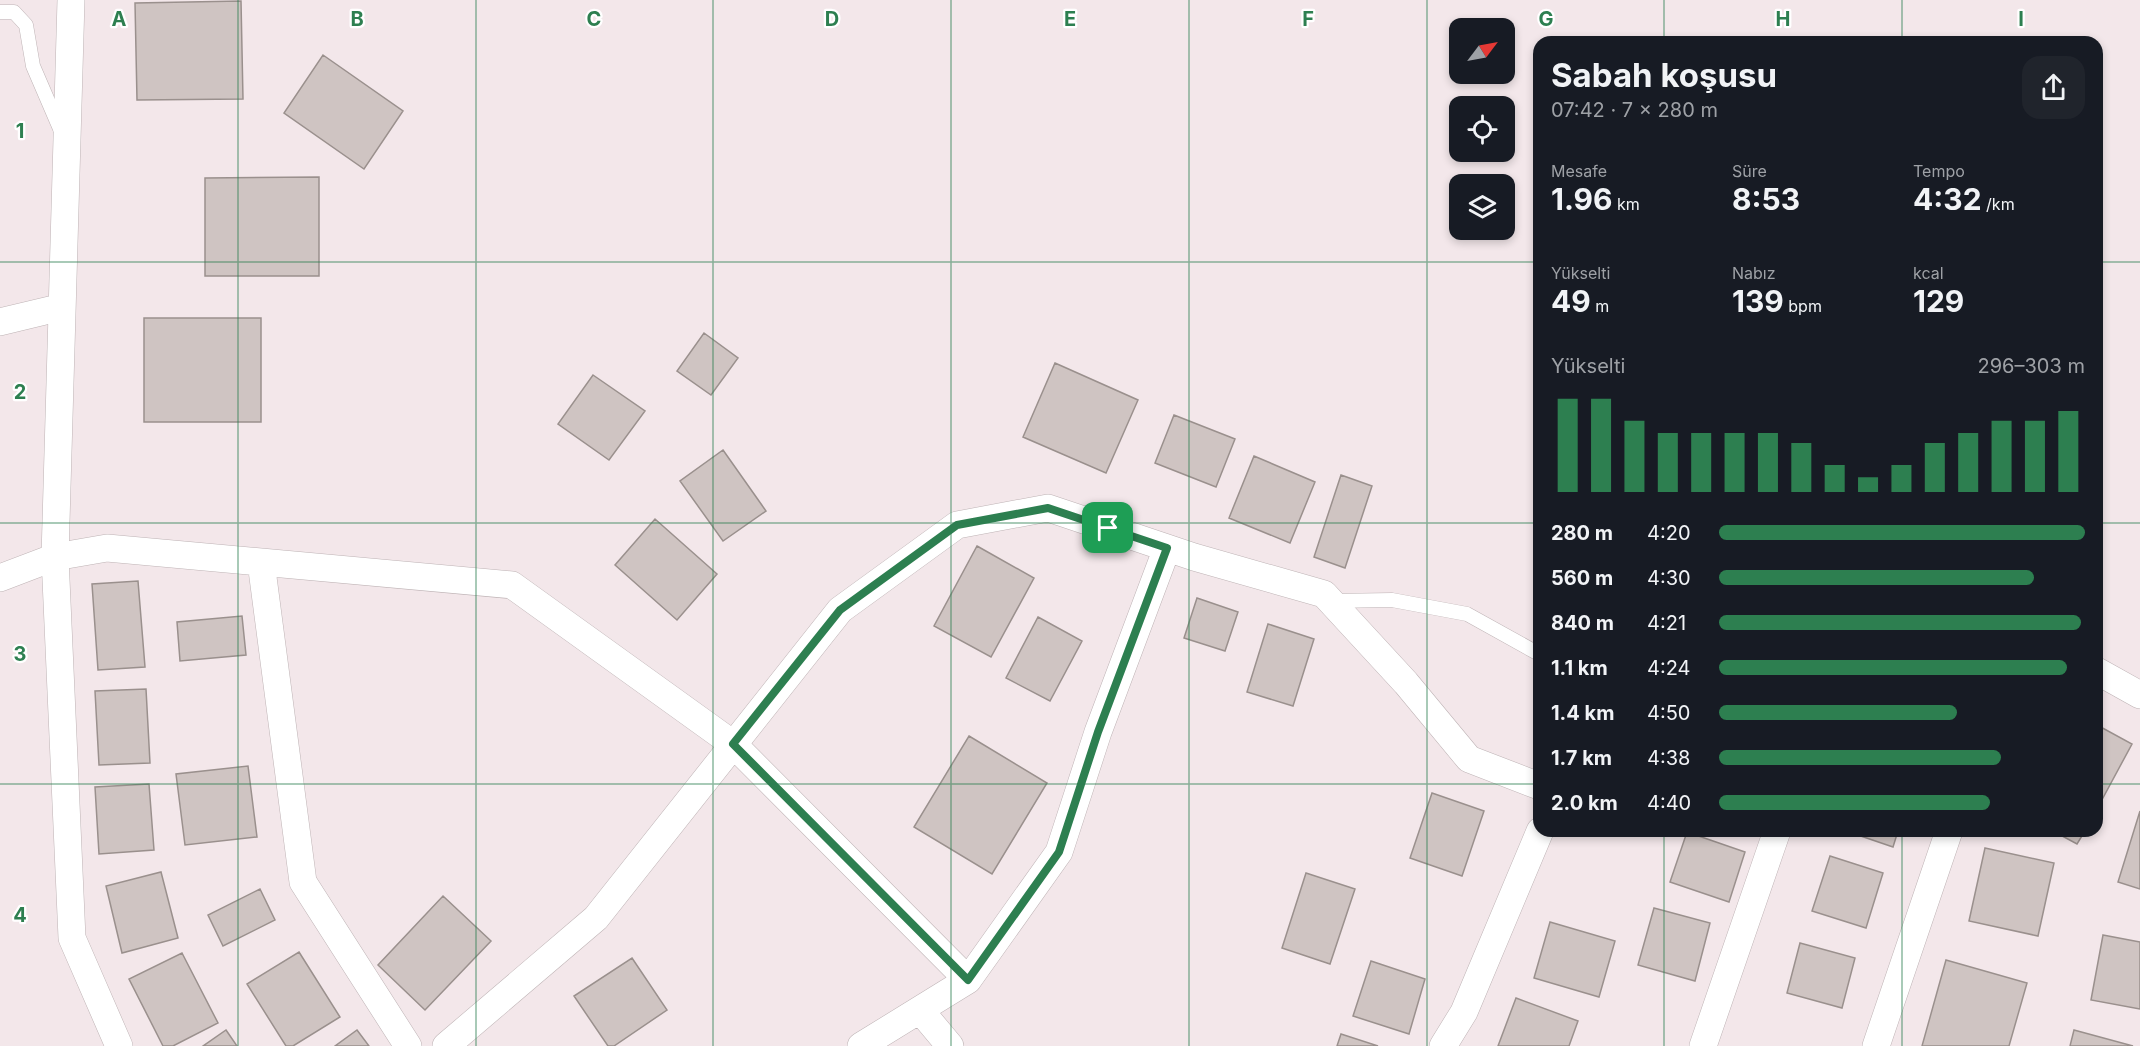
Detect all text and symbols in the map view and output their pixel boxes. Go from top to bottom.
text: A [112,7,127,31]
text: B [350,7,364,31]
text: C [587,7,601,31]
text: D [825,7,839,31]
text: E [1064,7,1076,31]
text: F [1302,7,1314,31]
text: G [1538,7,1554,31]
text: H [1776,7,1790,31]
text: I [2018,7,2024,31]
north arrow [1449,18,1515,84]
map controls [1449,18,1515,240]
text: Sabah koşusu [1551,55,1777,95]
button: share [2022,56,2085,119]
button: locate [1449,96,1515,162]
text: 07:42 · 7 × 280 m [1551,98,1718,122]
text: 1 [16,119,24,143]
text: Mesafe [1551,161,1607,181]
text: Süre [1732,161,1767,181]
text: Tempo [1913,161,1965,181]
button: layers [1449,174,1515,240]
text: 1.96 [1551,181,1613,217]
text: 8:53 [1732,181,1800,217]
text: 4:32 [1913,181,1982,217]
text: km [1613,194,1640,214]
text: /km [1982,194,2015,214]
text: Yükselti [1551,263,1610,283]
text: Nabız [1732,263,1776,283]
text: kcal [1913,263,1944,283]
text: 49 [1551,283,1591,319]
text: 139 [1732,283,1784,319]
text: 129 [1913,283,1964,319]
text: m [1591,296,1609,316]
text: bpm [1784,296,1822,316]
text: Yükselti [1551,354,1625,378]
text: 296–303 m [1978,354,2085,378]
text: 2 [14,380,26,404]
pin [1082,502,1133,553]
icon: arrive [1091,511,1124,544]
text: 280 m [1551,521,1613,545]
text: 4:20 [1647,521,1691,545]
text: 560 m [1551,566,1613,590]
text: 4:30 [1647,566,1691,590]
text: 840 m [1551,611,1614,635]
text: 4:21 [1647,611,1686,635]
text: 3 [14,642,26,666]
text: 1.1 km [1551,656,1608,680]
text: 4:24 [1647,656,1691,680]
text: 1.4 km [1551,701,1614,725]
text: 4:50 [1647,701,1690,725]
text: 1.7 km [1551,746,1612,770]
text: 4:38 [1647,746,1690,770]
text: 2.0 km [1551,791,1618,815]
text: 4:40 [1647,791,1691,815]
text: 4 [13,903,27,927]

